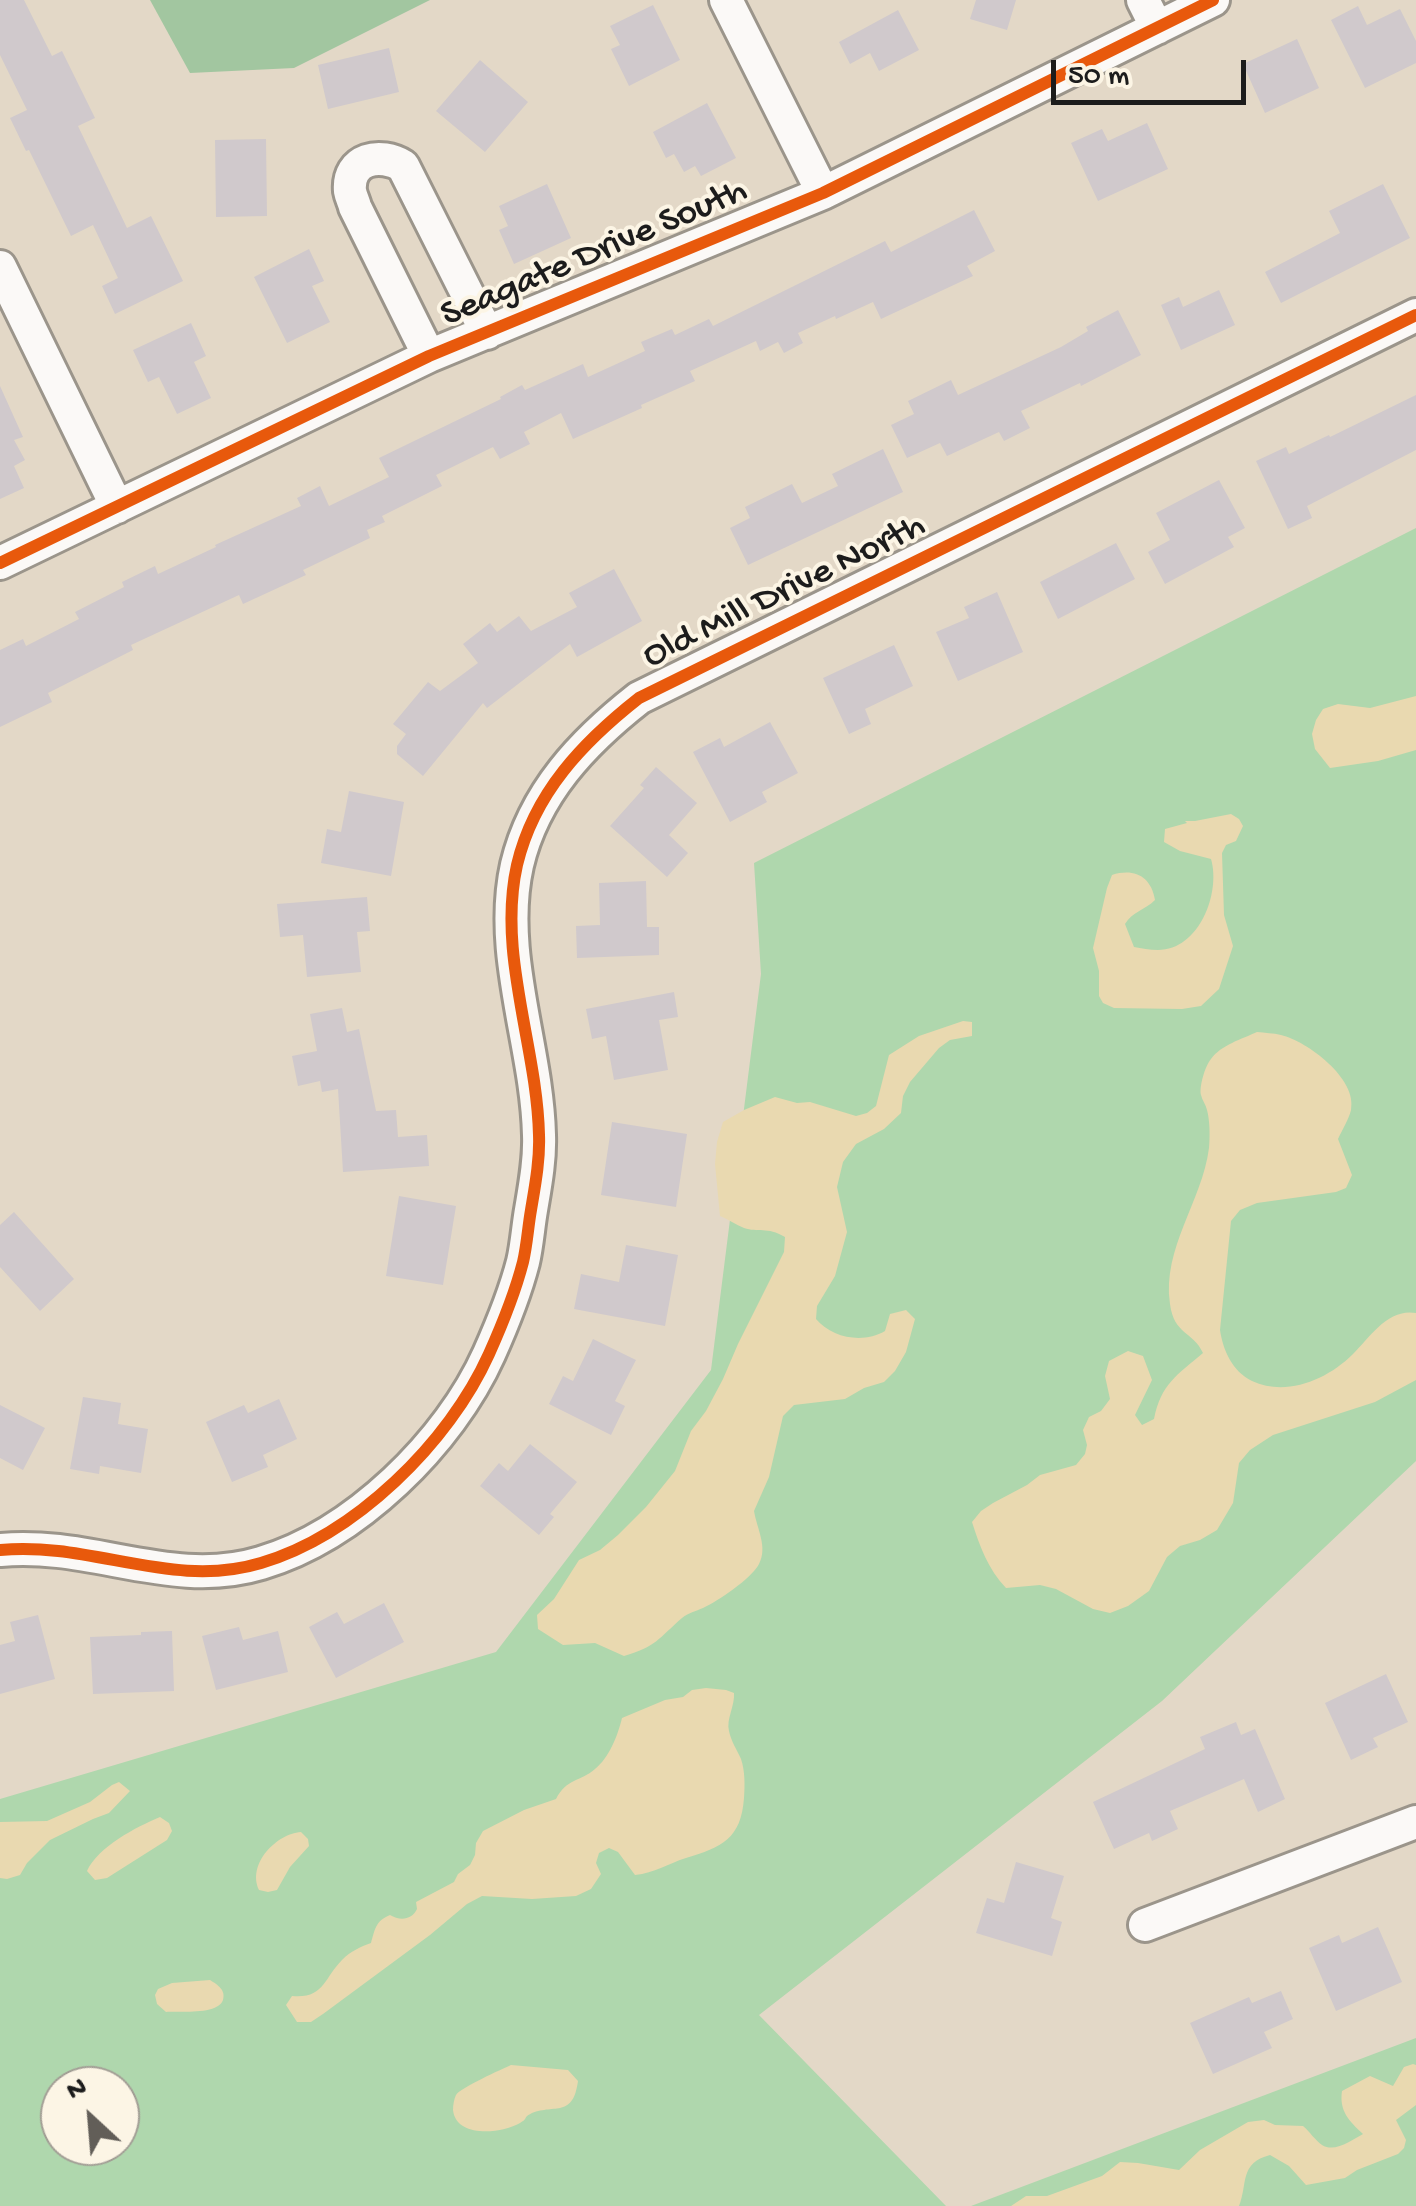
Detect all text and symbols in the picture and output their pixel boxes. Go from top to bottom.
scale bar [1056,40,1251,102]
text: 50 m [1068,60,1129,95]
street label: Seagate Drive South [435,170,755,340]
street label: Old Mill Drive North [636,505,934,681]
north arrow [40,2066,140,2166]
text: N [62,2072,93,2109]

